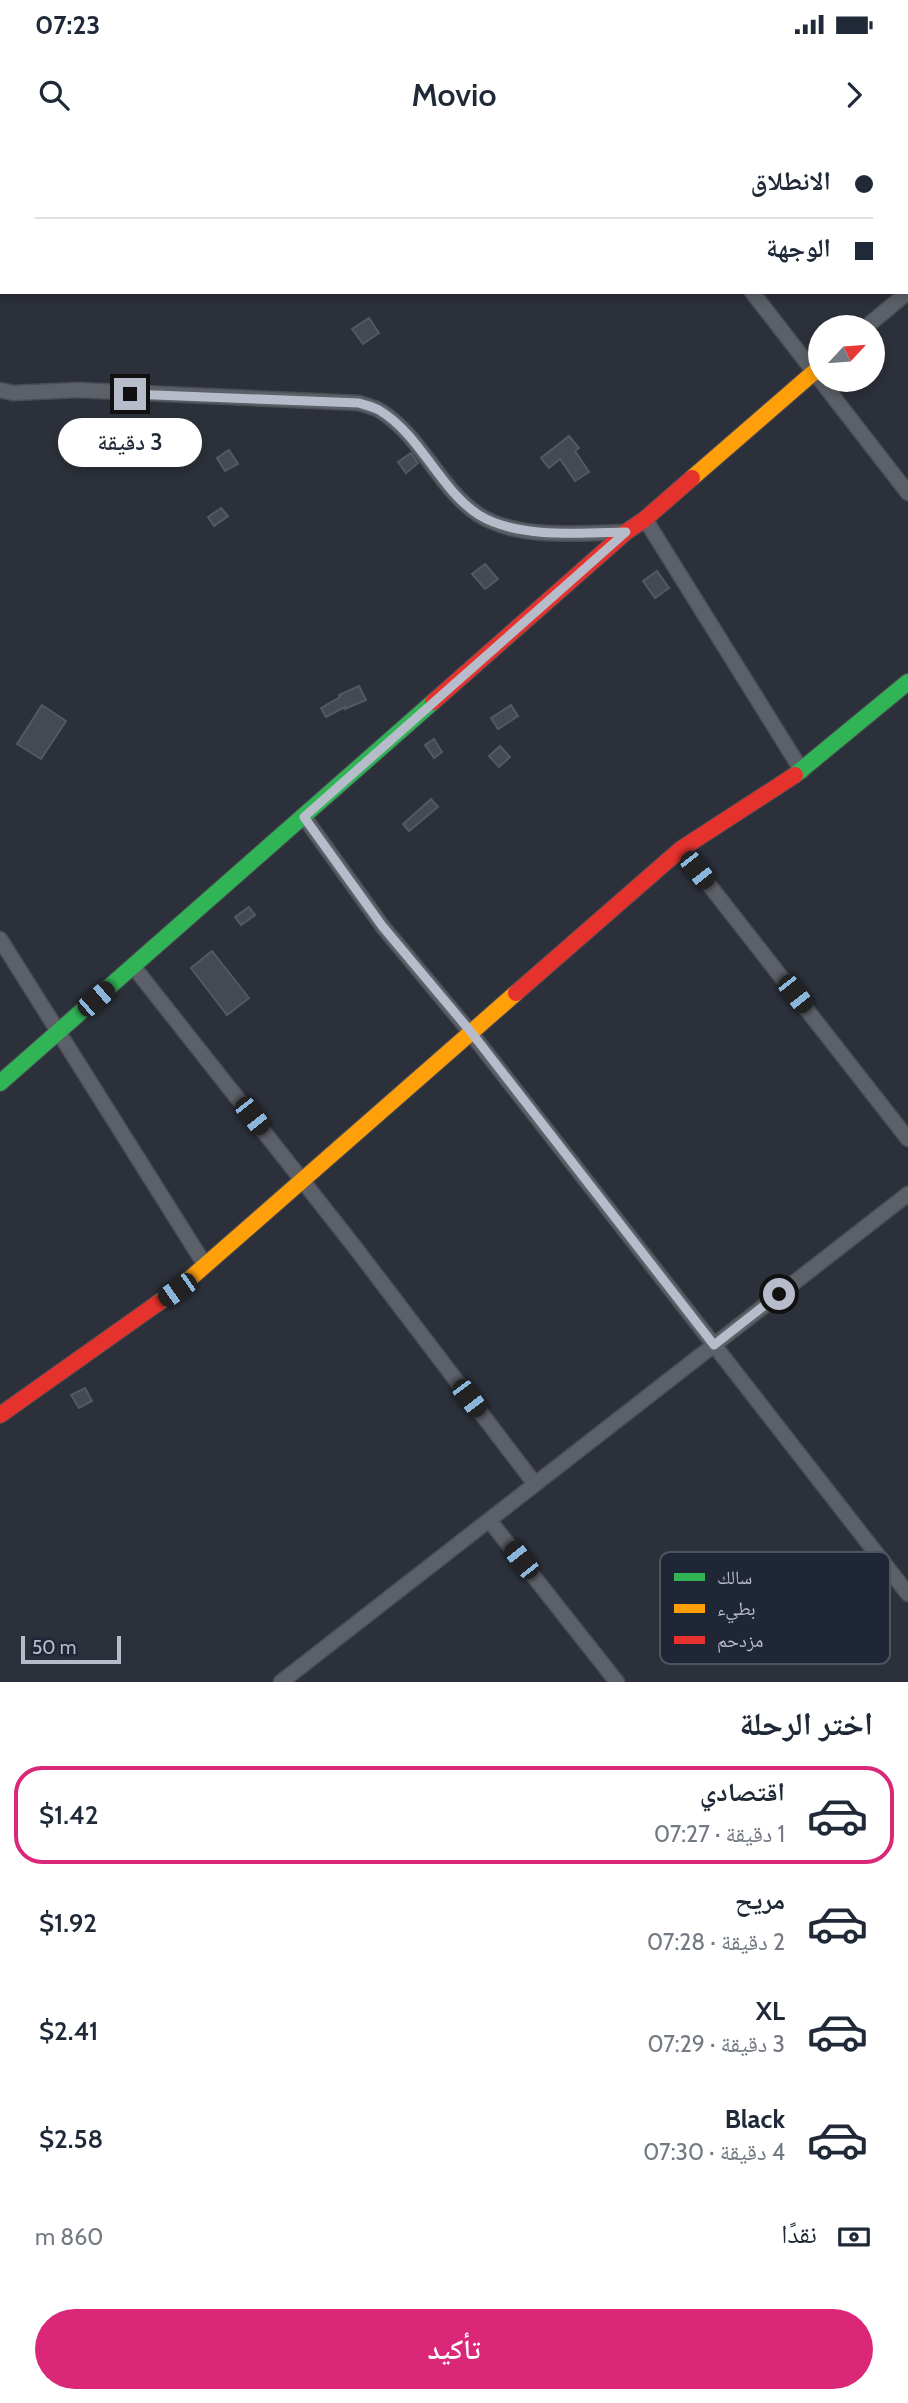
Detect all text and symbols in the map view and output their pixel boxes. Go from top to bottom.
text: 07:23 [35,9,100,41]
text: Movio [412,75,496,114]
icon: search [35,76,73,114]
icon: forward [835,76,873,114]
text: الانطلاق [751,165,831,197]
text: الوجهة [766,232,831,264]
north arrow [808,315,886,392]
map controls [808,315,885,392]
route end [114,378,146,410]
callout: 3 دقيقة [58,418,202,468]
text: 3 دقيقة [97,428,163,456]
car [676,847,719,893]
car [774,971,817,1017]
car [74,977,119,1021]
car [231,1093,274,1139]
car [154,1269,201,1311]
route start [763,1278,795,1310]
car [448,1375,491,1421]
car [500,1537,543,1583]
legend [660,1552,890,1664]
text: سالك [717,1566,752,1589]
text: بطيء [717,1597,756,1624]
text: مزدحم [717,1629,763,1653]
scale bar [21,1633,121,1665]
text: 50 m [32,1636,76,1659]
text: اختر الرحلة [740,1704,873,1743]
text: اقتصادي [700,1776,785,1808]
icon: car [806,1784,869,1847]
text: $1.42 [39,1799,98,1831]
text: 1 دقيقة · 07:27 [654,1820,785,1848]
text: مريح [735,1884,785,1916]
icon: car [806,1892,869,1955]
text: $1.92 [39,1907,97,1939]
text: 2 دقيقة · 07:28 [647,1928,785,1956]
text: XL [756,1995,785,2027]
icon: car [806,2000,869,2063]
text: $2.41 [39,2015,98,2047]
text: 3 دقيقة · 07:29 [648,2030,785,2058]
text: Black [725,2103,785,2135]
icon: car [806,2108,869,2171]
text: $2.58 [39,2123,103,2155]
text: 4 دقيقة · 07:30 [643,2138,785,2166]
text: نقدًا [781,2218,817,2250]
icon: cash [835,2218,873,2256]
text: 860 m [35,2223,103,2251]
button: تأكيد [35,2309,873,2389]

